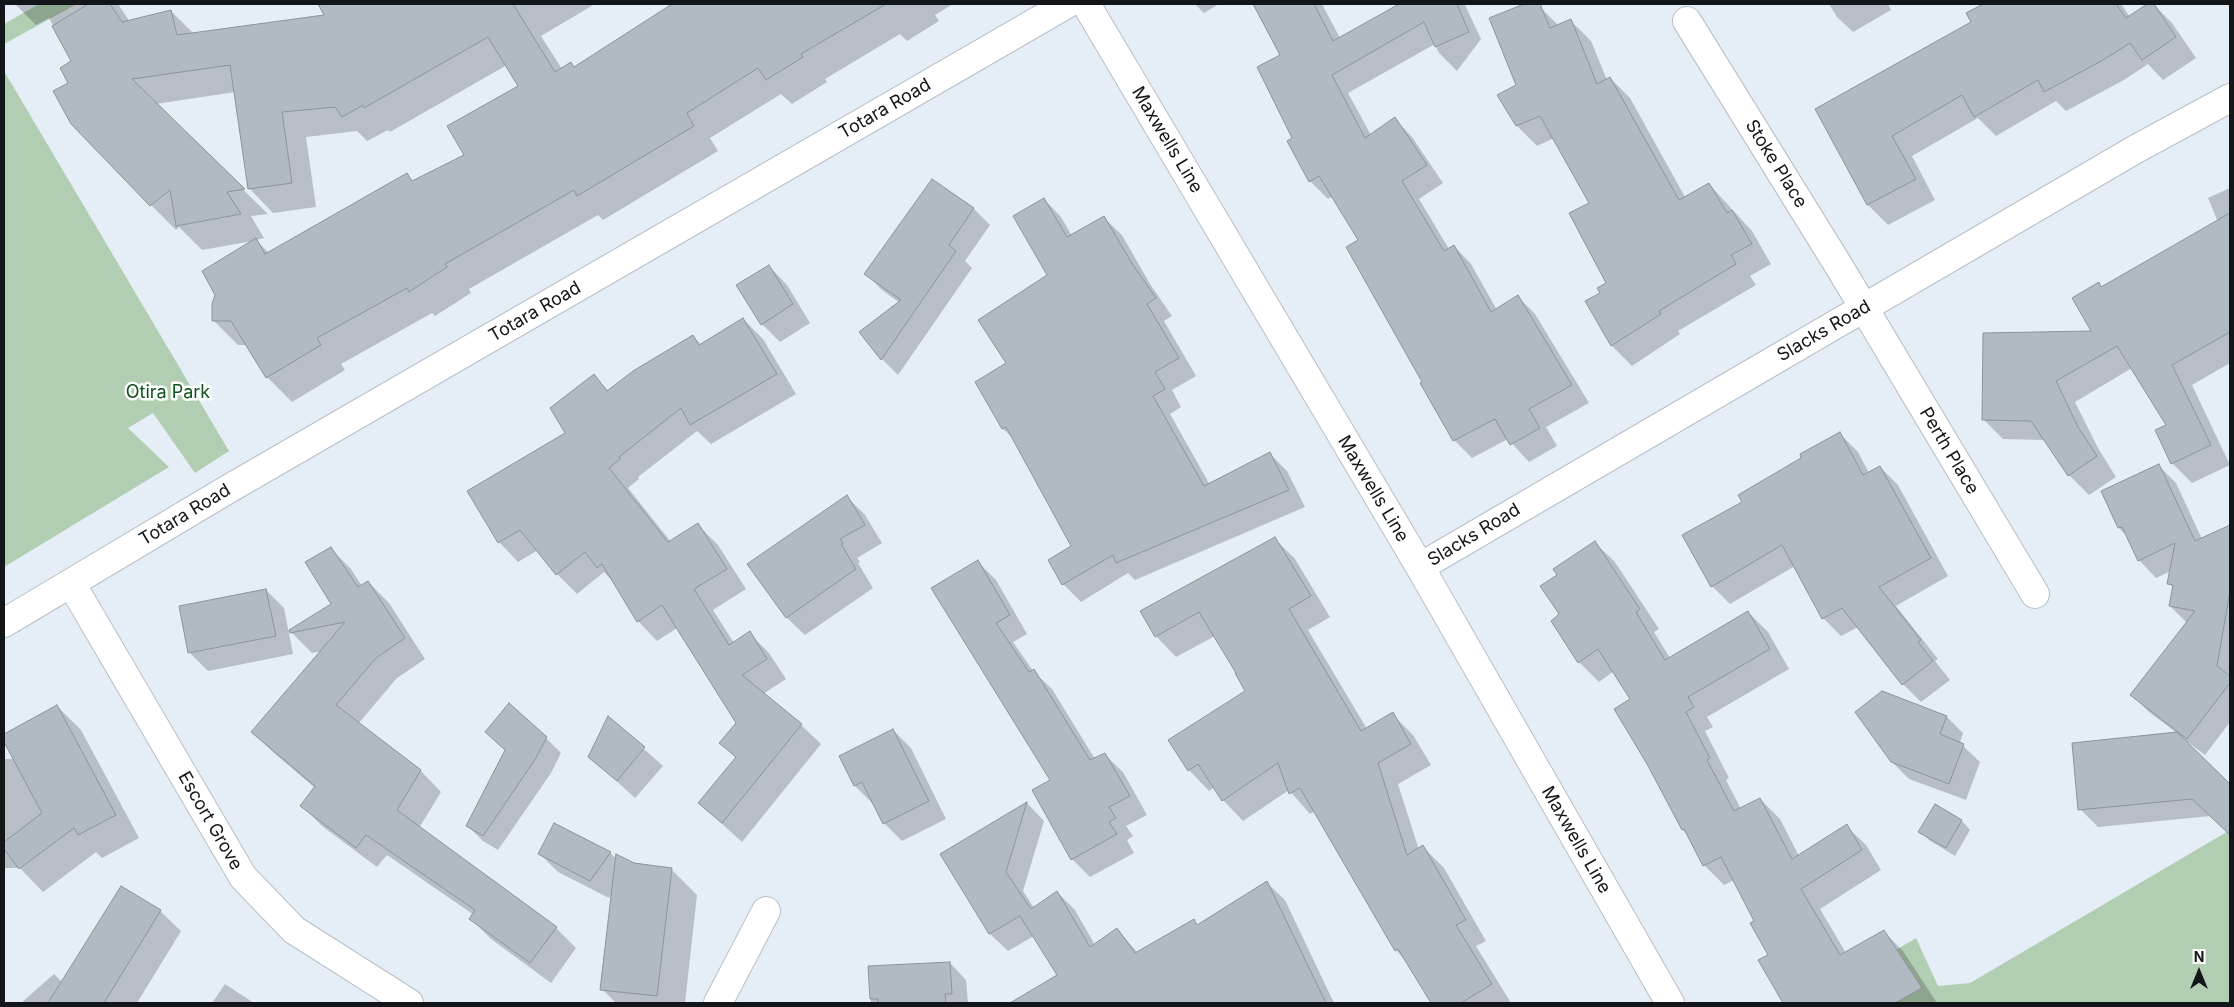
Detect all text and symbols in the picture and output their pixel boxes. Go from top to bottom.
street label: Totara Road [835,74,935,144]
street label: Maxwells Line [1127,83,1207,197]
street label: Stoke Place [1740,116,1812,212]
street label: Totara Road [485,277,585,347]
street label: Slacks Road [1773,296,1875,366]
park label: Otira Park [126,382,210,404]
street label: Perth Place [1915,404,1983,498]
street label: Maxwells Line [1333,432,1413,546]
street label: Totara Road [136,479,234,551]
street label: Slacks Road [1424,499,1524,571]
street label: Escort Grove [173,768,247,874]
street label: Maxwells Line [1537,783,1615,897]
north arrow [2174,947,2224,997]
text: N [2194,948,2204,965]

